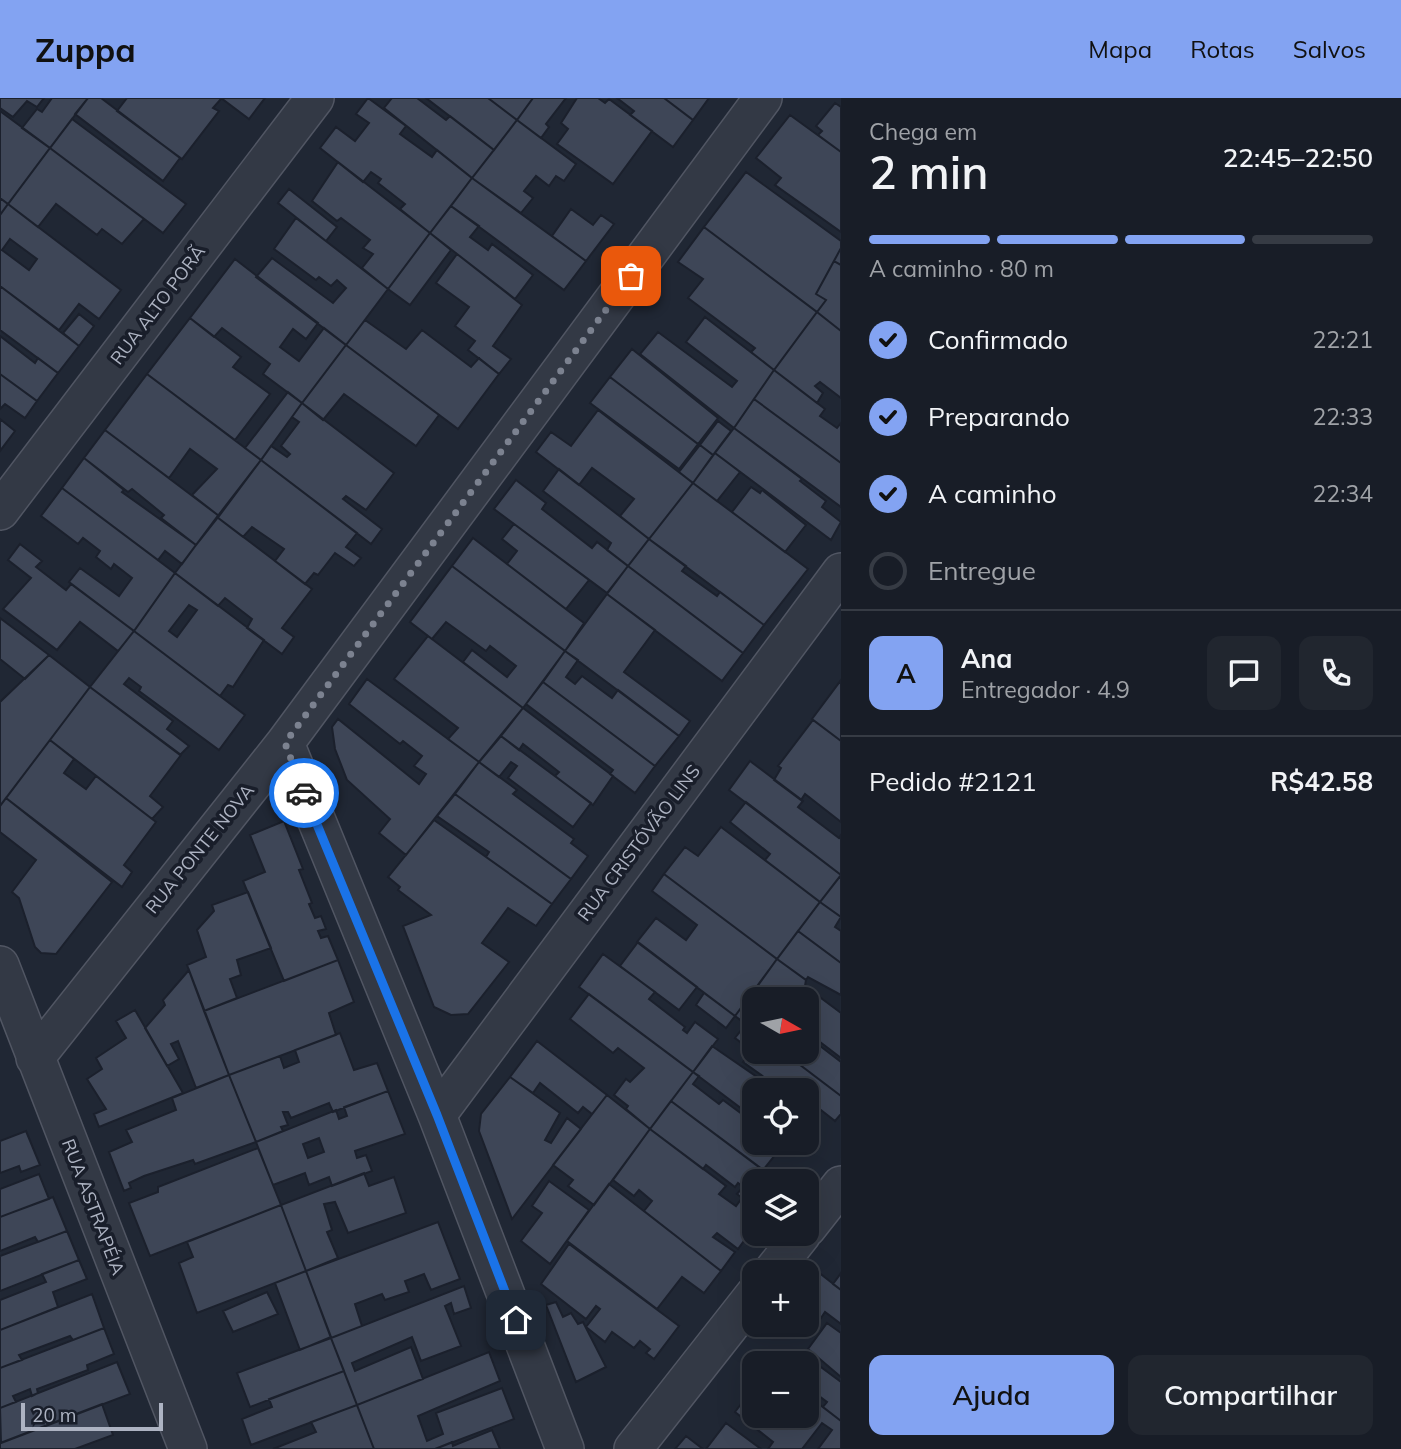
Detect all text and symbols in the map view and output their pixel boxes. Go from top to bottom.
text: Zuppa [35,29,136,70]
text: Mapa [1088,34,1152,64]
text: Rotas [1190,34,1255,64]
text: Salvos [1293,34,1366,64]
text: Chega em [869,117,977,146]
text: 22:45–22:50 [1223,141,1373,174]
text: 2 min [869,143,988,201]
street label: RUA ALTO PORÃ [105,240,210,369]
pin [601,246,661,306]
text: A caminho · 80 m [869,254,1054,283]
icon: bag [612,257,650,295]
icon: check [869,321,907,359]
text: Confirmado [928,323,1068,356]
text: 22:21 [1313,325,1373,354]
icon: check [869,398,907,436]
text: Preparando [928,400,1070,433]
text: 22:33 [1313,402,1373,431]
icon: check [869,475,907,513]
text: A caminho [928,477,1057,510]
text: 22:34 [1313,479,1373,508]
text: Entregue [928,554,1036,587]
button: chat [1207,636,1281,710]
button: phone [1299,636,1373,710]
text: Ana [961,642,1012,675]
text: A [896,657,916,690]
text: Entregador · 4.9 [961,675,1130,704]
courier [269,758,339,828]
street label: RUA CRISTÓVÃO LINS [572,760,705,925]
text: Pedido #2121 [869,765,1037,798]
text: R$42.58 [1270,765,1373,798]
icon: car [285,774,323,812]
street label: RUA PONTE NOVA [140,779,259,918]
north arrow [742,987,819,1064]
map controls [742,987,819,1428]
button: locate [742,1078,819,1155]
street label: RUA ASTRAPÉIA [57,1135,130,1278]
button: layers [742,1169,819,1246]
button: + [742,1260,819,1337]
pin [486,1290,546,1350]
icon: home [497,1301,535,1339]
button: − [742,1351,819,1428]
button: Ajuda [869,1355,1114,1435]
button: Compartilhar [1128,1355,1373,1435]
scale bar [21,1400,163,1432]
text: 20 m [32,1403,76,1427]

